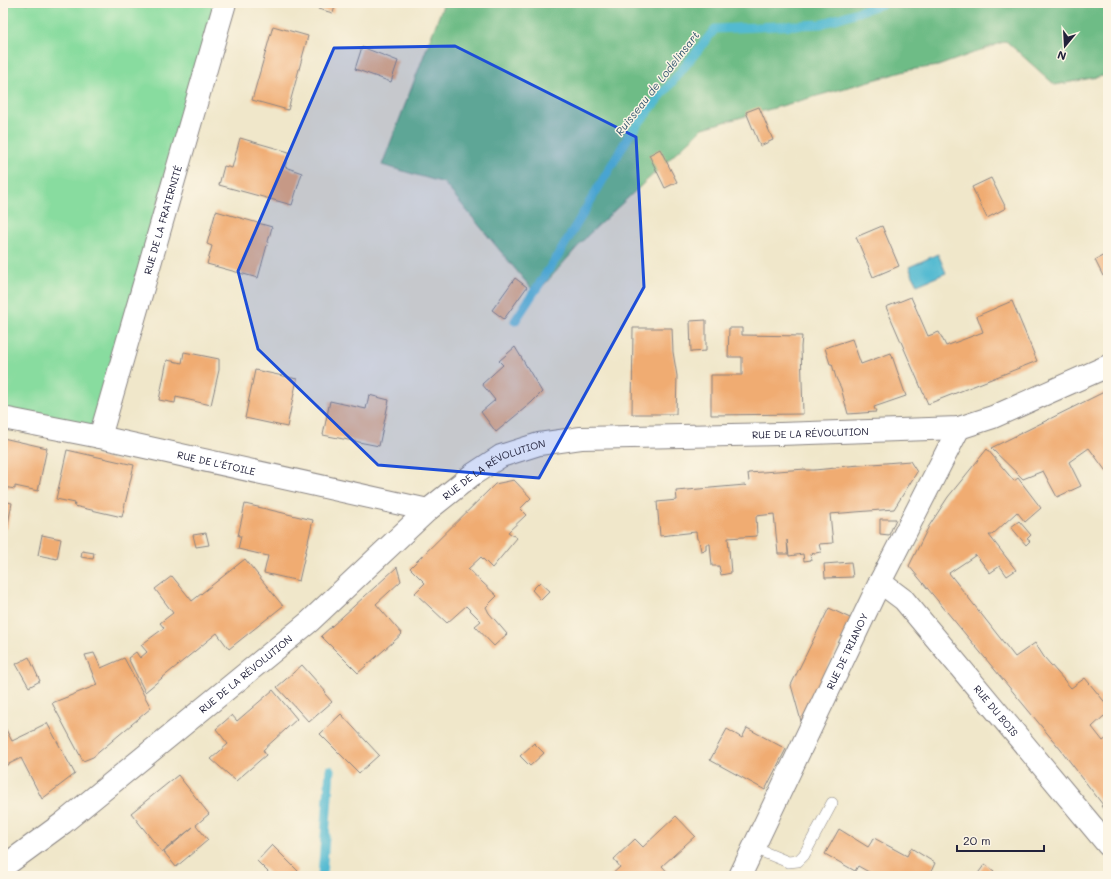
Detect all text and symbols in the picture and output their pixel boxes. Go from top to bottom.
north arrow [1045,26,1085,66]
water label: Ruisseau de Lodelinsart [612,28,703,138]
text: N [1055,48,1068,64]
street label: RUE DE LA FRATERNITÉ [140,163,185,276]
street label: RUE DE LA RÉVOLUTION [752,424,869,442]
street label: RUE DE LA RÉVOLUTION [439,436,546,503]
street label: RUE DE L'ÉTOILE [176,447,257,478]
street label: RUE DE TRIANOY [823,611,871,692]
street label: RUE DE LA RÉVOLUTION [196,632,295,716]
street label: RUE DU BOIS [971,682,1022,740]
scale bar [957,827,1044,853]
text: 20 m [963,832,991,848]

